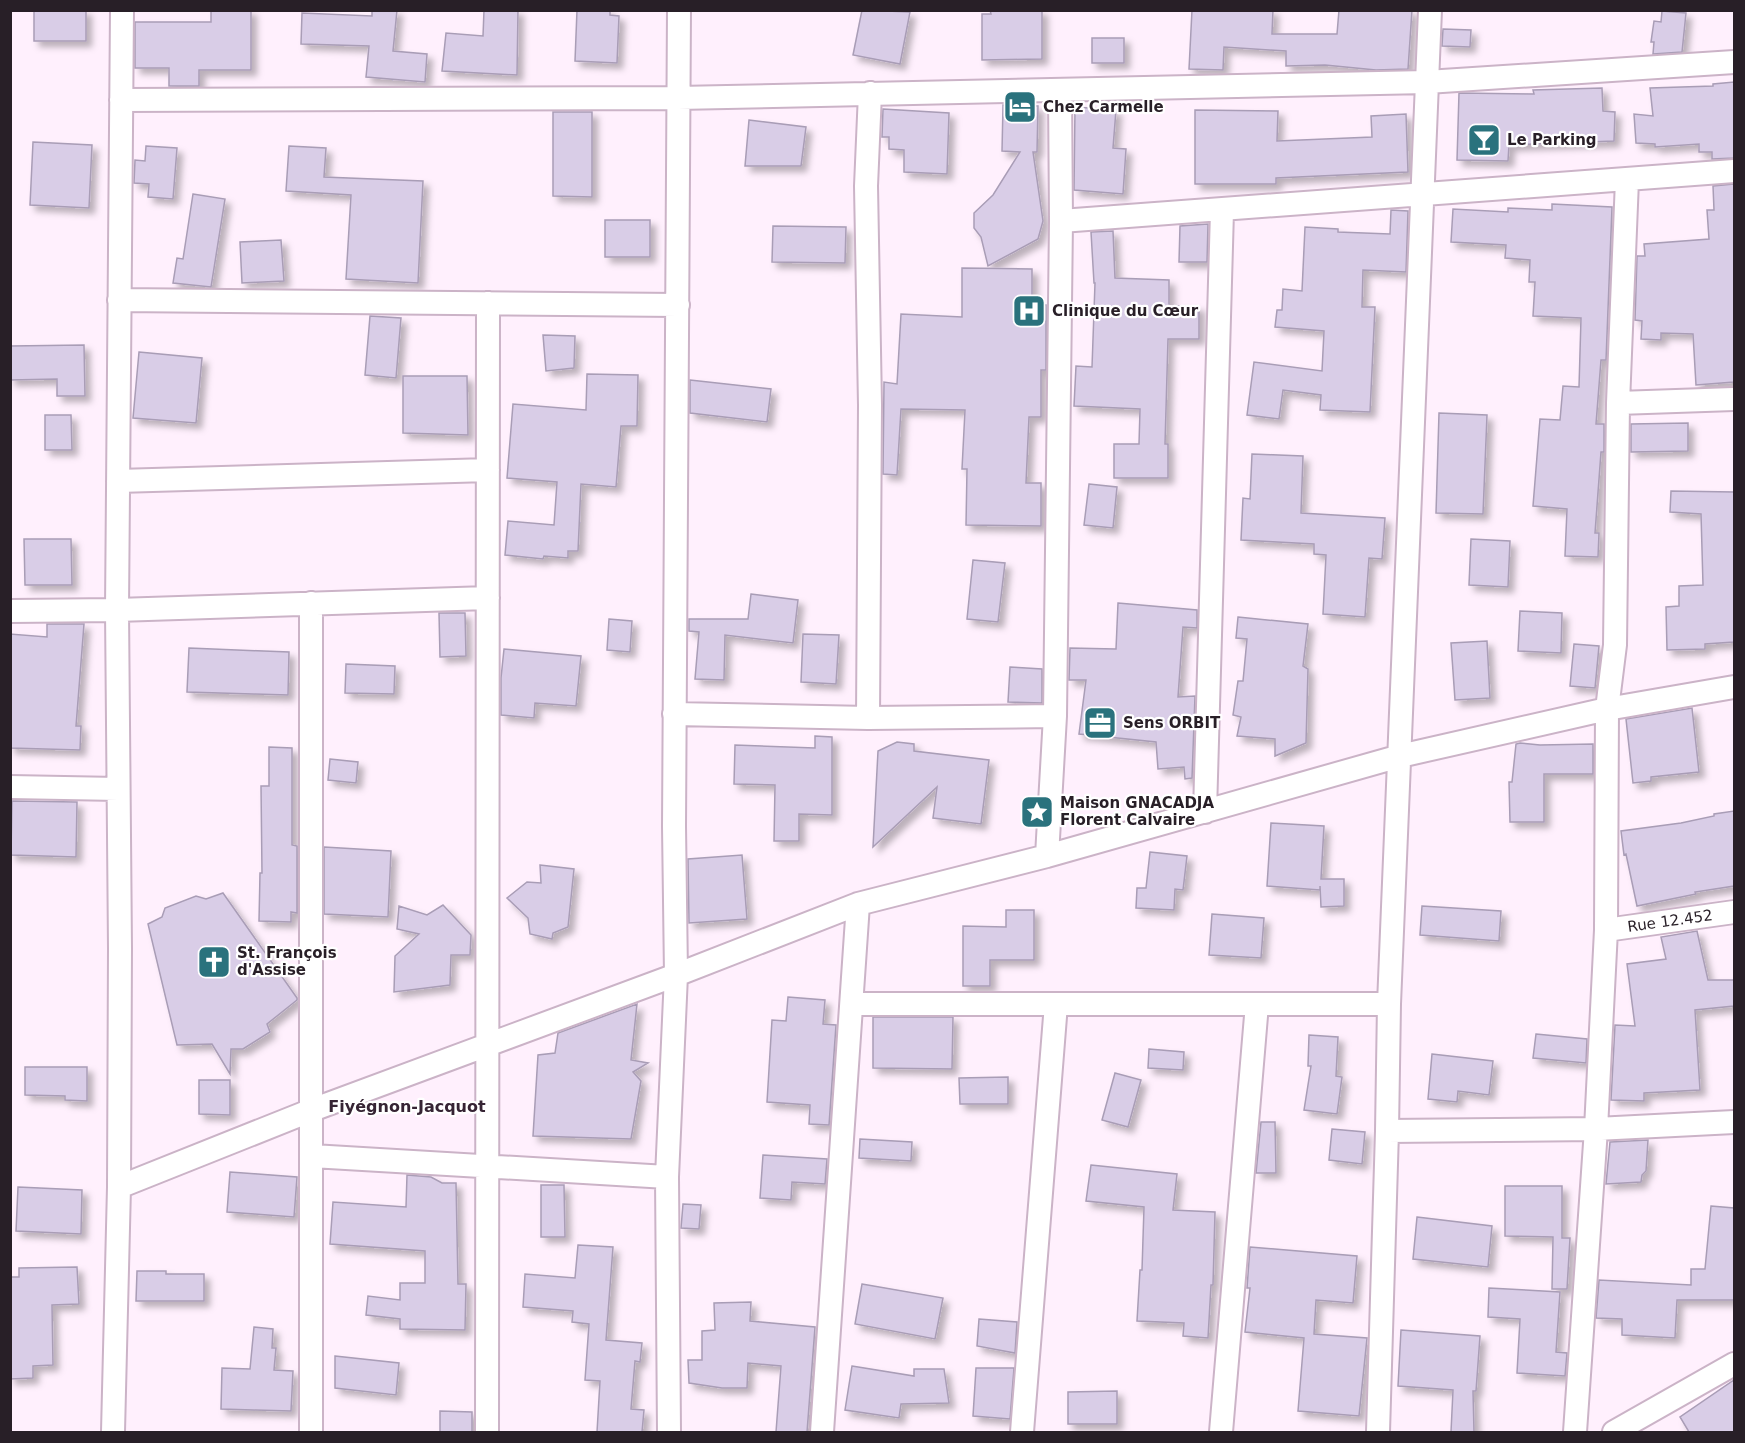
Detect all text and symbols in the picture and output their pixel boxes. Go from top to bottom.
hotel icon: Chez Carmelle [1002,89,1038,125]
place label: Chez Carmelle [1043,98,1164,116]
bar icon: Le Parking [1466,122,1502,158]
place label: Le Parking [1507,131,1597,149]
hospital icon: Clinique du Cœur [1011,293,1047,329]
place label: Clinique du Cœur [1052,302,1199,320]
office icon: Sens ORBIT [1082,705,1118,741]
place label: Sens ORBIT [1123,714,1221,732]
place icon: Maison GNACADJA Florent Calvaire [1019,794,1055,830]
place label: Maison GNACADJA Florent Calvaire [1060,794,1214,829]
street label: Rue 12.452 [1626,906,1714,936]
church icon: St. François d'Assise [196,944,232,980]
place label: St. François d'Assise [237,944,337,979]
district label: Fiyégnon-Jacquot [328,1097,486,1116]

